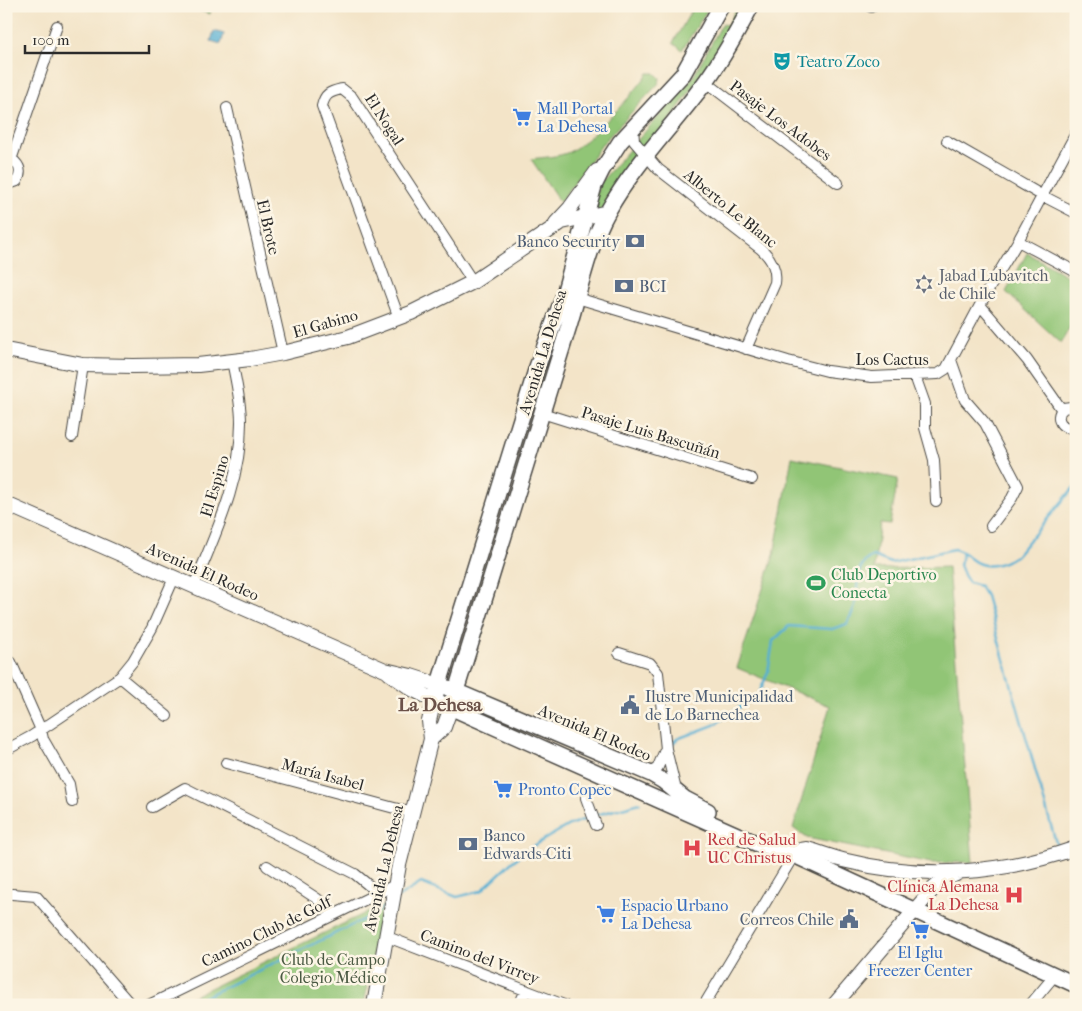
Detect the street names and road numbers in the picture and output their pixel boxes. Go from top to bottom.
street label: Pasaje Los Adobes [726,76,835,165]
street label: El Nogal [361,90,409,149]
street label: Alberto Le Blanc [679,164,781,252]
street label: El Brote [253,197,284,257]
street label: Avenida La Dehesa [514,287,571,418]
street label: El Gabino [290,305,360,342]
street label: Los Cactus [855,350,929,369]
street label: Pasaje Luis Bascuñán [579,402,723,463]
street label: El Espino [196,453,233,520]
street label: Avenida El Rodeo [143,538,262,605]
street label: Avenida El Rodeo [535,700,654,765]
street label: María Isabel [280,754,367,795]
street label: Avenida La Dehesa [359,802,407,934]
street label: Camino Club de Golf [198,890,337,971]
street label: Camino del Virrey [418,925,543,988]

